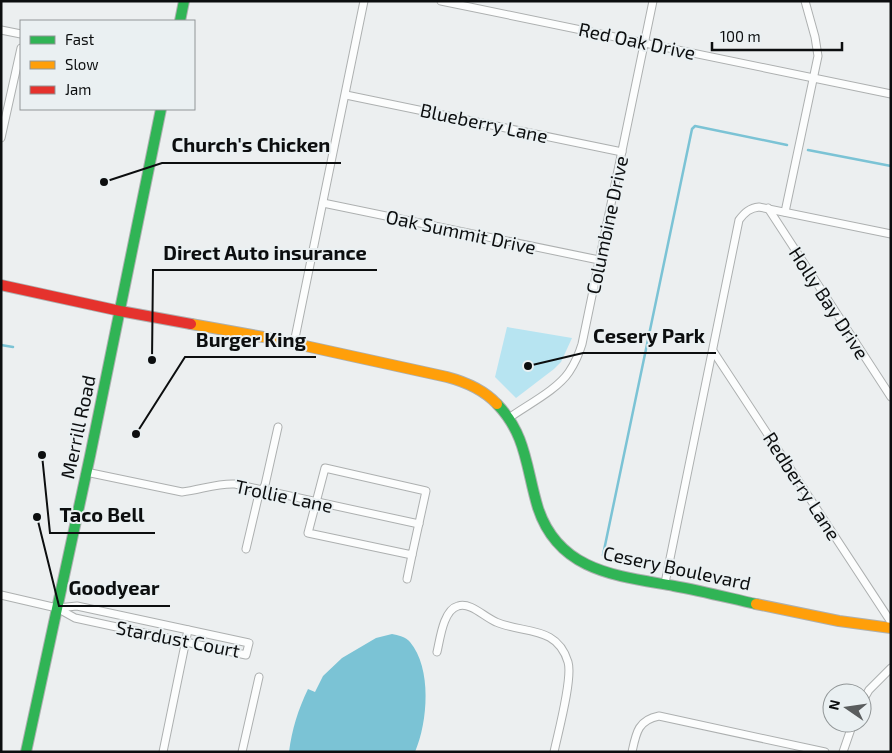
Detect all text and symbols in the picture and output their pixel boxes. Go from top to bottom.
street label: Red Oak Drive [577,17,698,64]
legend [20,20,195,110]
scale bar [712,20,842,52]
text: 100 m [720,27,761,45]
text: Fast [65,30,95,48]
text: Slow [65,55,99,73]
text: Jam [65,80,91,98]
street label: Blueberry Lane [418,98,550,147]
callout: Church's Chicken [162,128,341,163]
text: Church's Chicken [172,132,330,156]
street label: Columbine Drive [581,154,632,296]
street label: Oak Summit Drive [384,204,538,259]
callout: Direct Auto insurance [153,235,377,270]
text: Direct Auto insurance [163,240,367,264]
street label: Holly Bay Drive [785,242,874,363]
callout: Cesery Park [583,318,716,353]
callout: Burger King [185,322,316,357]
text: Cesery Park [593,323,706,348]
text: Burger King [196,327,307,351]
street label: Merrill Road [55,373,100,481]
street label: Redberry Lane [759,427,846,544]
street label: Trollie Lane [233,474,335,517]
callout: Taco Bell [50,498,155,533]
text: Taco Bell [59,502,145,526]
street label: Cesery Boulevard [601,541,753,594]
callout: Goodyear [59,571,170,606]
text: Goodyear [69,575,160,600]
street label: Stardust Court [114,615,242,662]
north arrow [822,683,872,733]
text: N [824,698,843,712]

